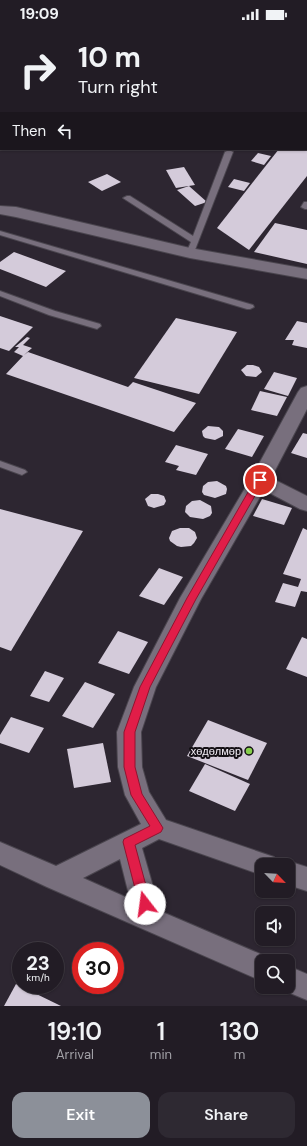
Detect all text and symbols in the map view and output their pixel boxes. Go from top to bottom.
text: 19:09 [20,4,59,24]
text: 10 m [78,39,141,76]
icon: right [12,44,64,96]
text: Turn right [78,75,158,99]
icon: left [54,120,76,142]
text: Then [12,121,46,141]
pin [243,463,277,497]
icon: arrive [249,469,271,491]
place label: хөдөлмөр [191,744,241,758]
marker: хөдөлмөр [244,746,254,756]
north arrow [255,858,295,898]
map controls [255,858,295,994]
position arrow [124,883,166,925]
button: sound [255,906,295,946]
speed limit sign: 30 [72,942,124,994]
text: 23 [26,950,50,976]
button: search [255,954,295,994]
text: km/h [26,971,50,984]
text: 19:10 [48,1016,102,1047]
text: 1 [157,1016,165,1047]
text: 130 [220,1016,259,1047]
text: Arrival [56,1046,94,1063]
text: min [150,1046,172,1063]
text: m [234,1046,245,1063]
button: Exit [12,1092,150,1138]
button: Share [158,1092,295,1138]

